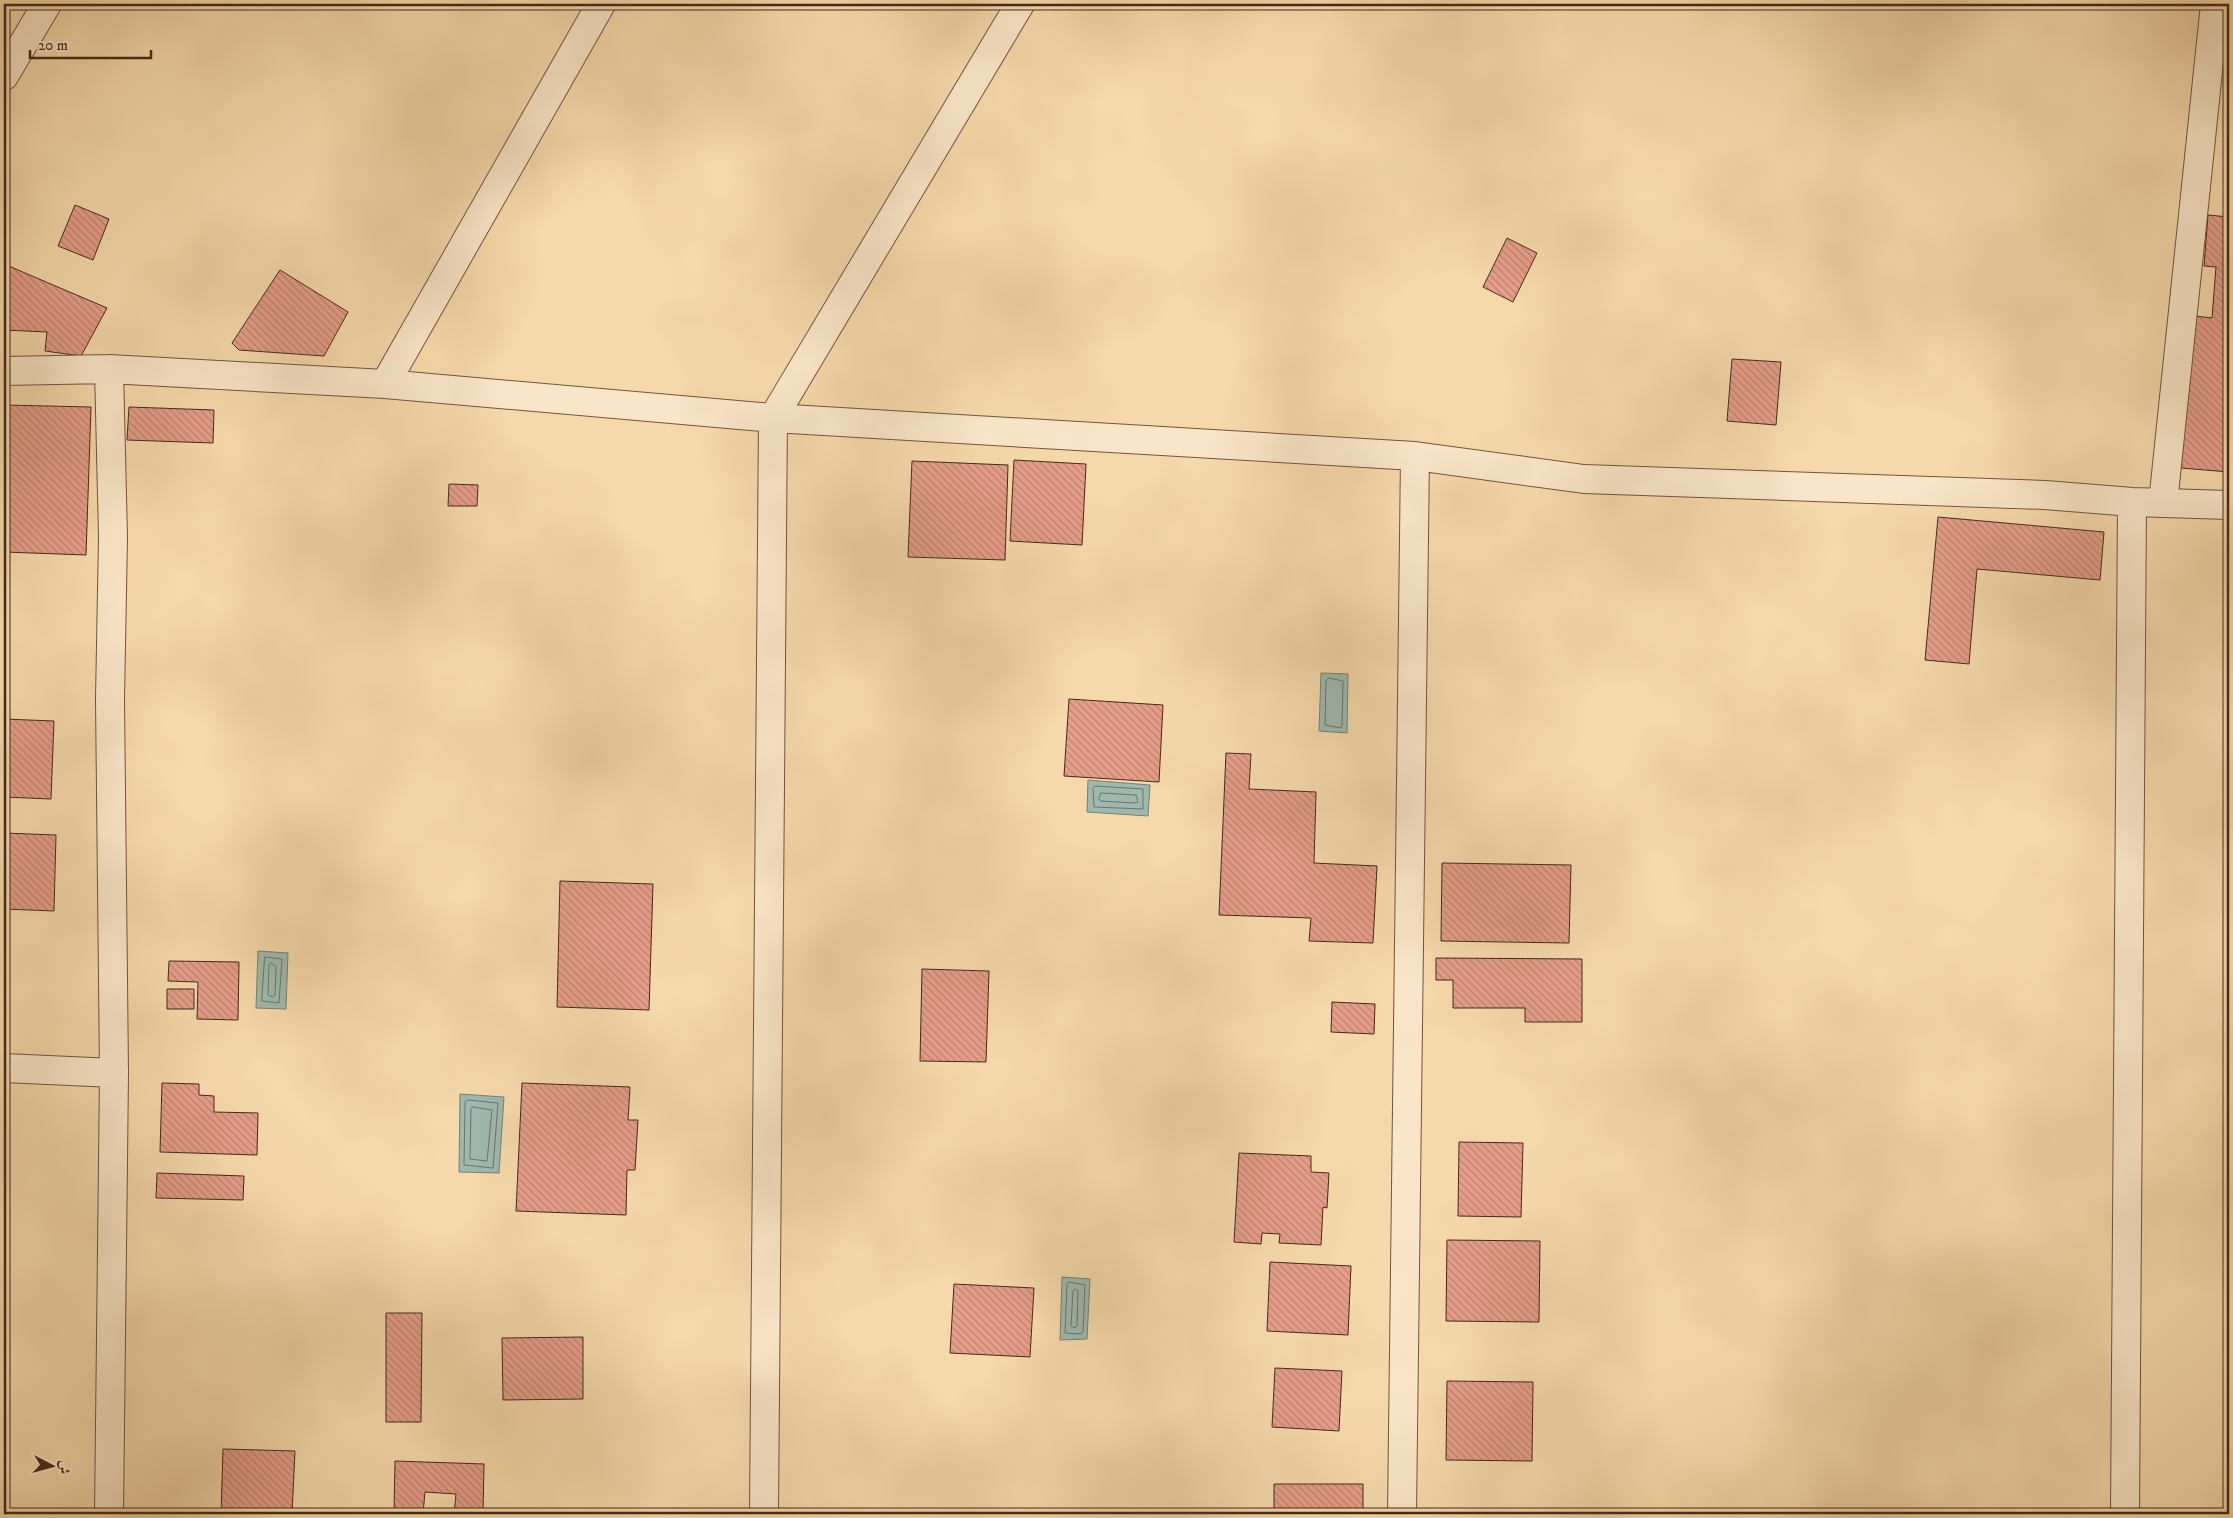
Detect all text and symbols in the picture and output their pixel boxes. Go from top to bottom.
scale bar [30,28,151,60]
text: 20 m [38,36,68,55]
north arrow [28,1440,78,1490]
text: ش [54,1459,74,1475]

